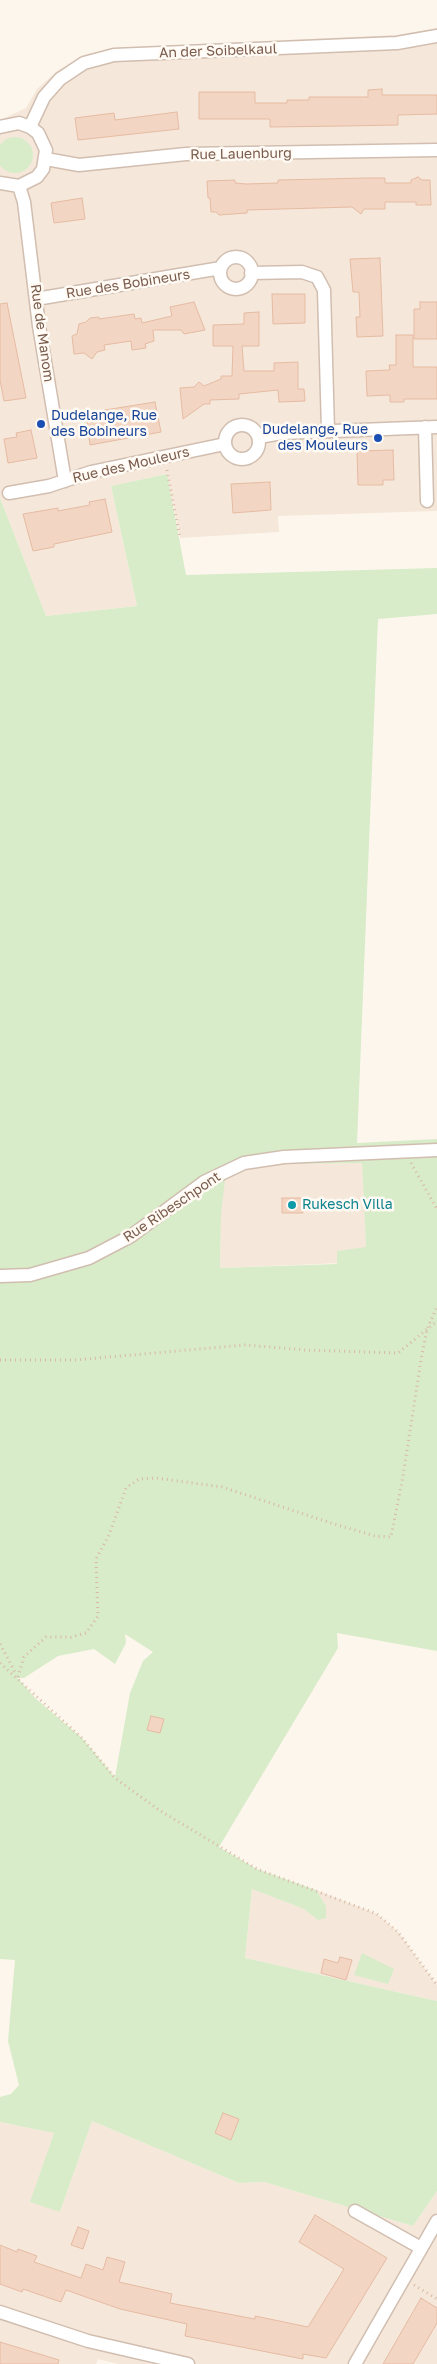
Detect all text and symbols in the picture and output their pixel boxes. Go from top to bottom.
street label: An der Soibelkaul [159,41,277,61]
street label: Rue Lauenburg [190,145,292,163]
street label: Rue des Bobineurs [65,266,191,302]
street label: Rue de Manom [27,283,57,383]
place label: Dudelange, Rue des Bobineurs [51,408,157,441]
marker: Dudelange, Rue des Bobineurs [35,418,47,430]
place label: Dudelange, Rue des Mouleurs [262,422,368,454]
marker: Dudelange, Rue des Mouleurs [372,432,384,444]
street label: Rue des Mouleurs [71,443,191,487]
street label: Rue Ribeschpont [120,1168,224,1246]
place label: Rukesch Villa [302,1197,393,1213]
marker: Rukesch Villa [286,1199,298,1211]

